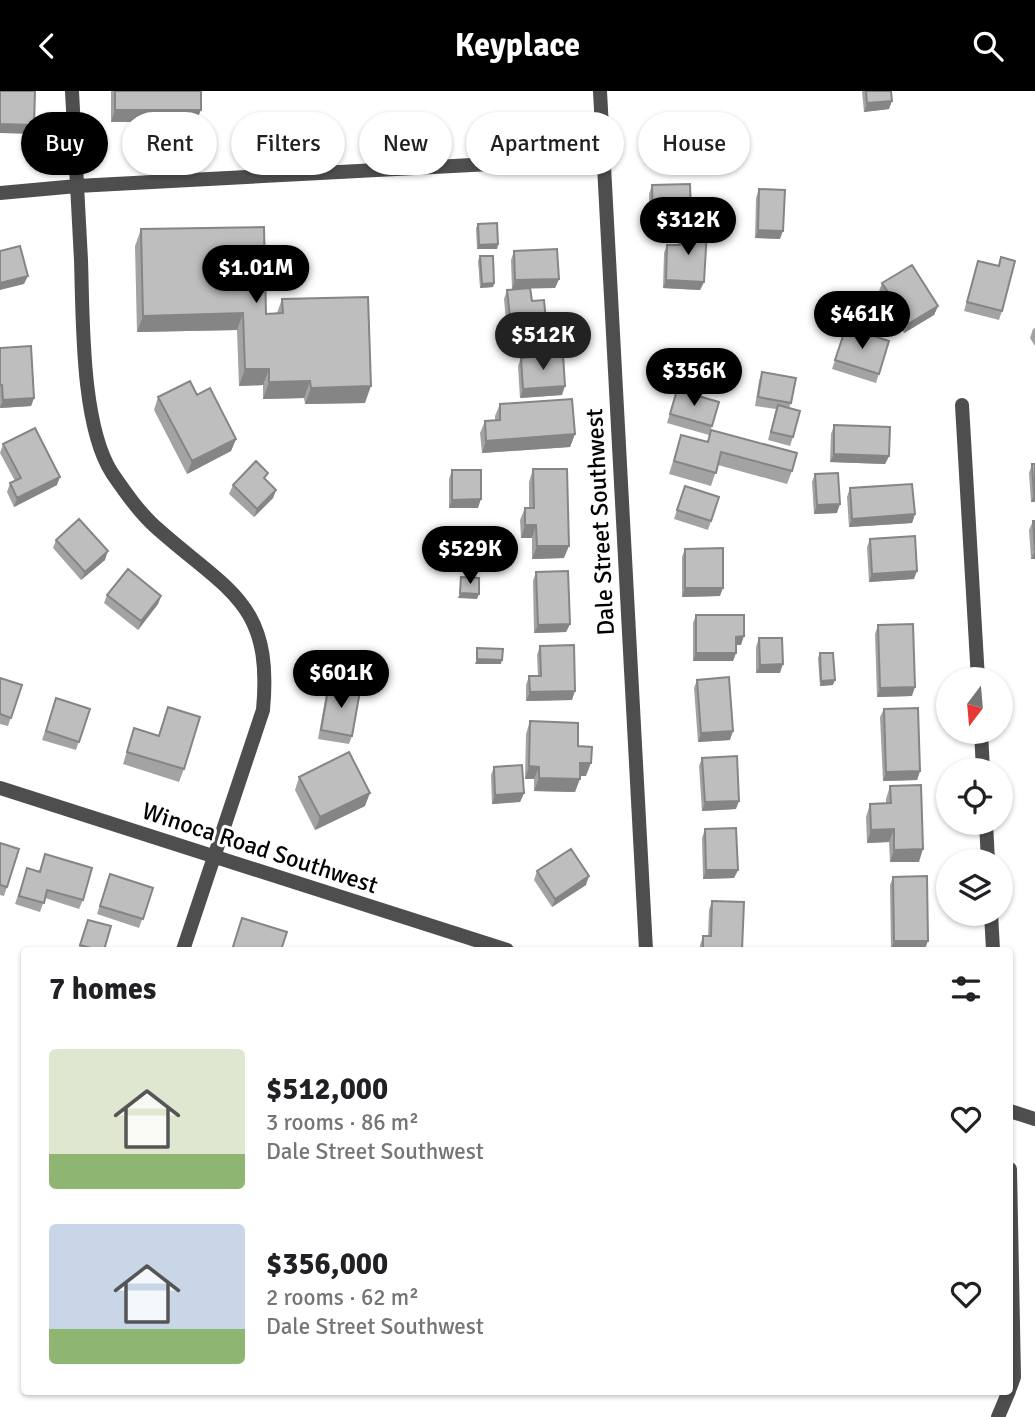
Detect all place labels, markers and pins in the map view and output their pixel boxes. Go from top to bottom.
pin: $312K [639,197,737,257]
pin: $1.01M [199,245,313,305]
pin: $461K [813,292,911,351]
pin: $512K [494,313,592,372]
pin: $356K [645,349,743,408]
pin: $529K [421,526,519,586]
pin: $601K [292,651,390,710]

